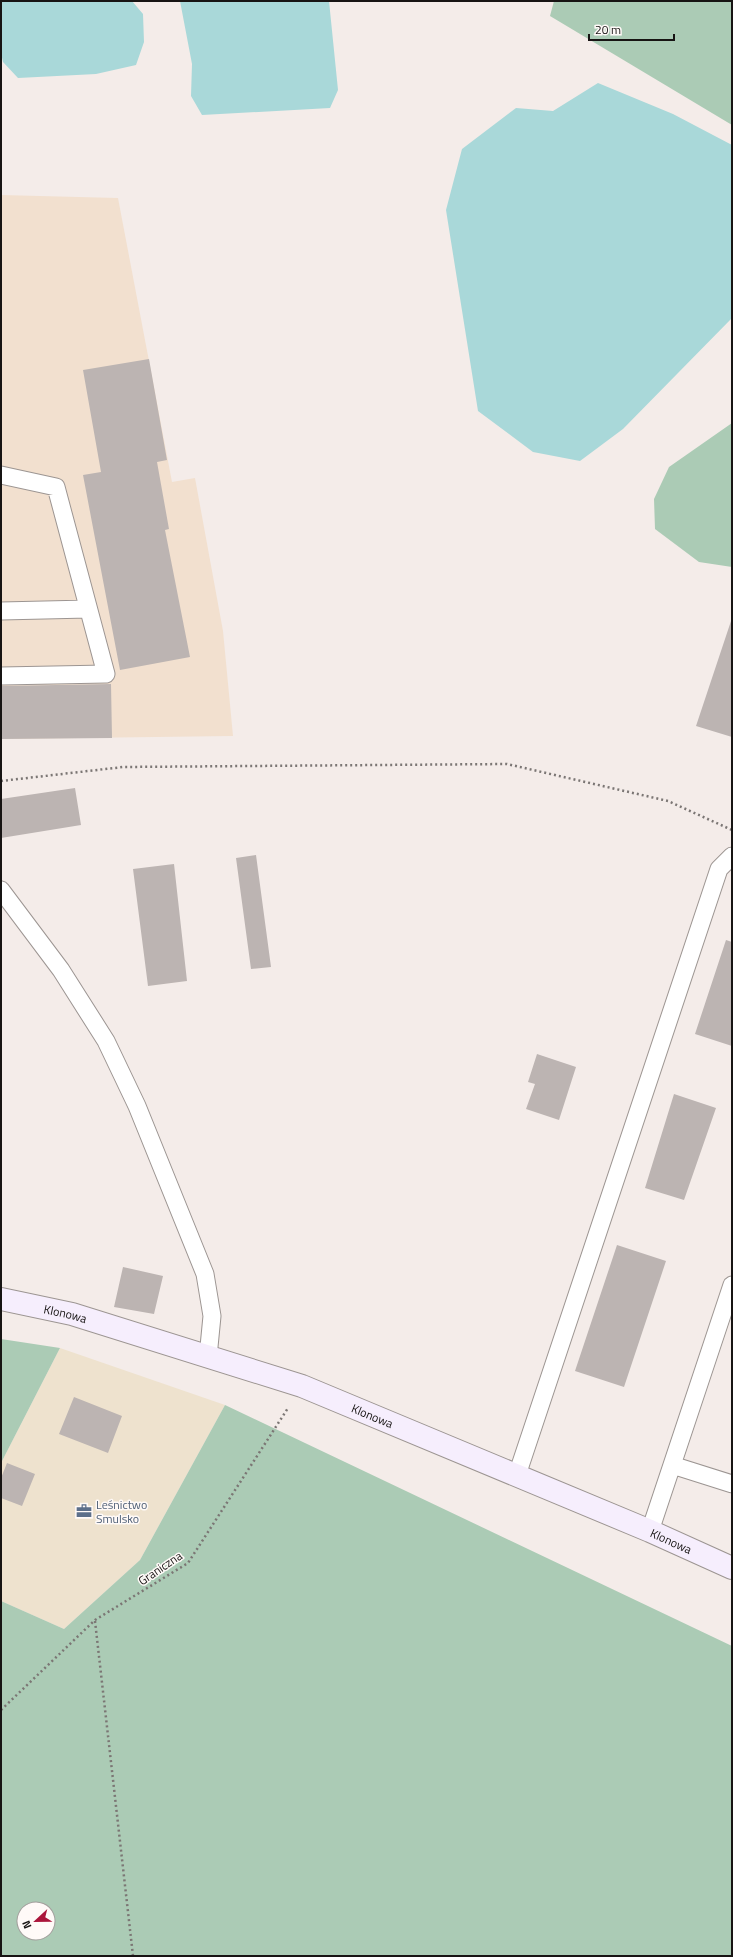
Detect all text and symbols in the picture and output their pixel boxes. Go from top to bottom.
scale bar [589,16,674,42]
text: 20 m [595,20,621,39]
street label: Klonowa [42,1299,89,1328]
street label: Klonowa [349,1398,396,1433]
place label: Leśnictwo Smulsko [96,1495,147,1528]
office icon: Leśnictwo Smulsko [75,1502,93,1520]
street label: Klonowa [647,1523,695,1558]
street label: Graniczna [134,1546,186,1590]
north arrow [16,1901,56,1941]
text: N [18,1918,36,1931]

